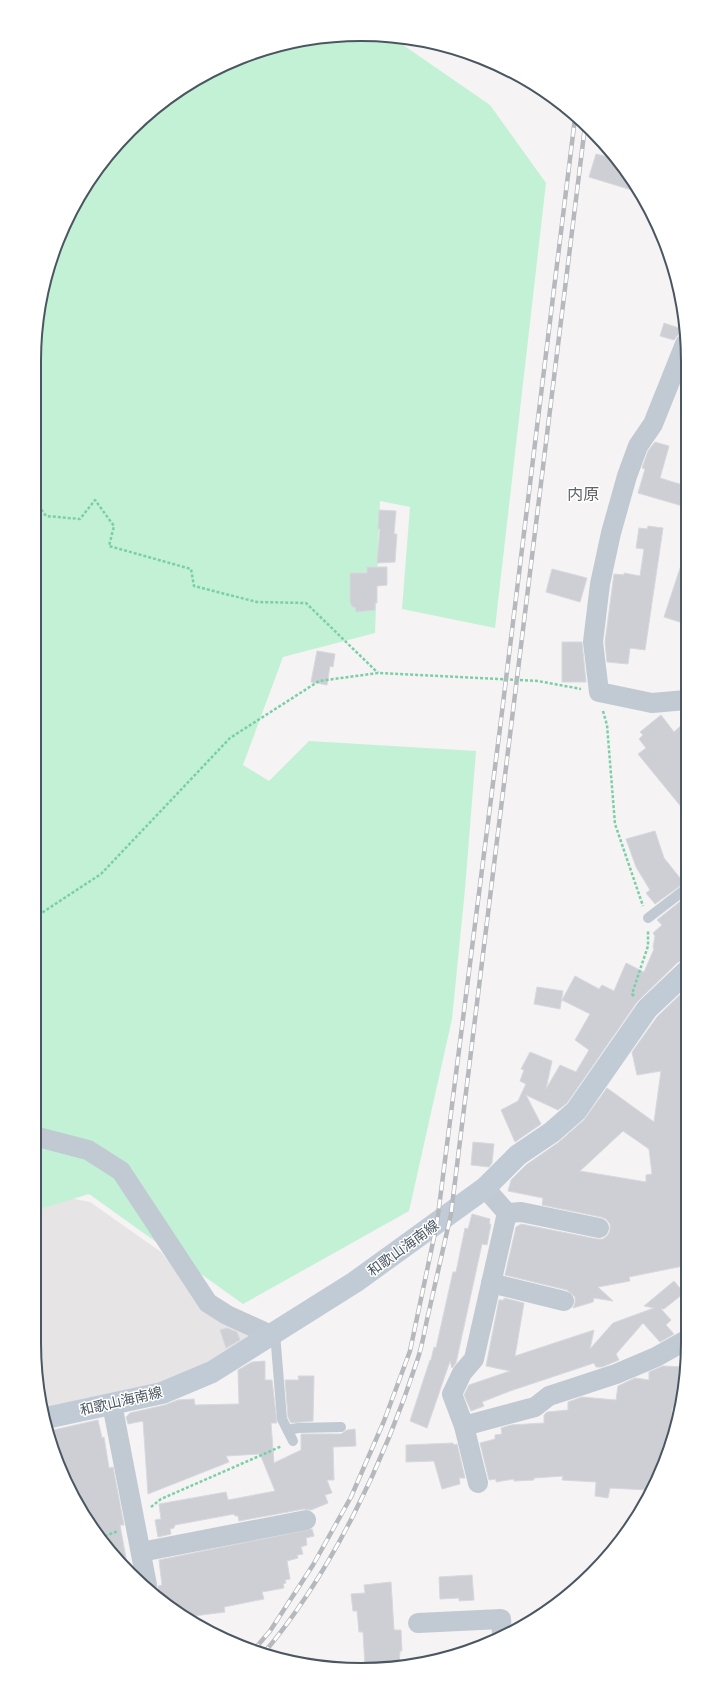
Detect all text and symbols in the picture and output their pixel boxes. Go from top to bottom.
district label: 内原 [567,486,599,503]
street label: 和歌山海南線 [364,1217,442,1279]
street label: 和歌山海南線 [78,1384,164,1418]

